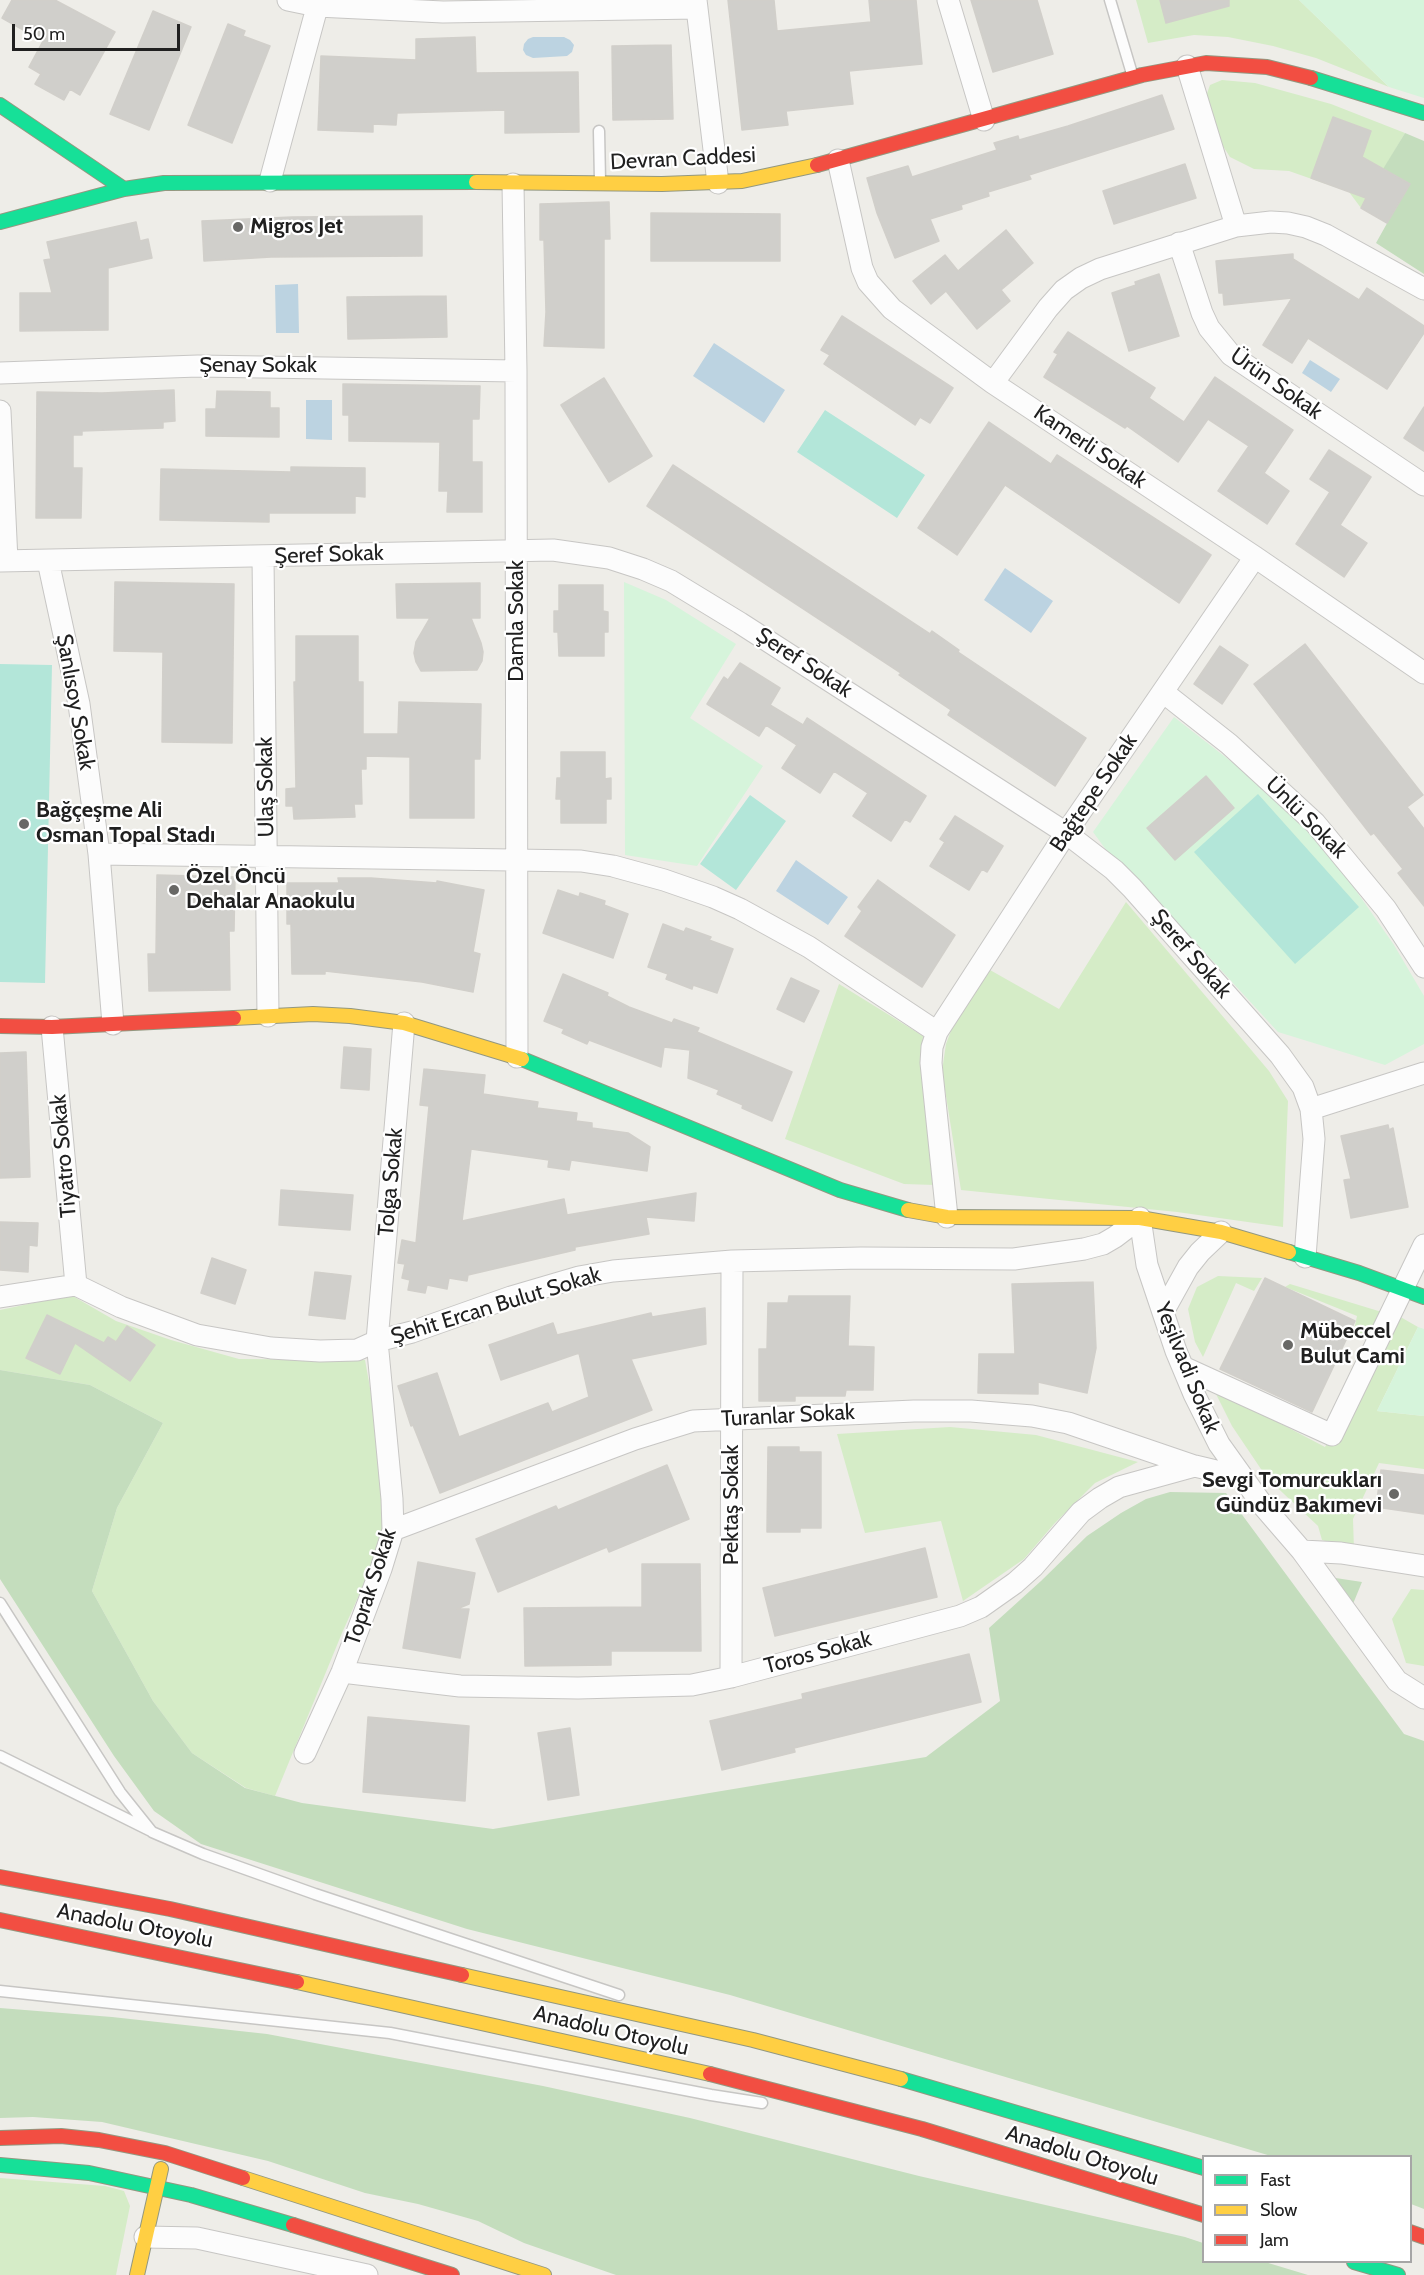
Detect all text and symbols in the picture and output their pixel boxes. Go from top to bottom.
scale bar [15,12,183,50]
text: 50 m [23,23,65,45]
street label: Devran Caddesi [609,142,757,176]
place label: Migros Jet [250,214,343,240]
marker: Migros Jet [231,220,245,234]
street label: Ürün Sokak [1225,343,1327,425]
street label: Şenay Sokak [199,353,317,379]
street label: Kamerli Sokak [1029,400,1151,494]
street label: Şeref Sokak [274,540,384,570]
street label: Damla Sokak [504,560,530,682]
street label: Şeref Sokak [751,622,857,704]
street label: Şanlısoy Sokak [50,632,100,772]
street label: Bağtepe Sokak [1045,729,1143,857]
street label: Ulaş Sokak [252,736,280,838]
street label: Ünlü Sokak [1260,772,1352,864]
place label: Bağçeşme Ali Osman Topal Stadı [36,798,215,849]
marker: Bağçeşme Ali Osman Topal Stadı [17,817,31,831]
place label: Özel Öncü Dehalar Anaokulu [186,864,355,915]
marker: Özel Öncü Dehalar Anaokulu [167,883,181,897]
street label: Şeref Sokak [1145,904,1237,1004]
street label: Tiyatro Sokak [45,1093,83,1219]
street label: Tolga Sokak [373,1127,409,1237]
street label: Şehit Ercan Bulut Sokak [388,1261,604,1351]
street label: Yeşilvadi Sokak [1149,1299,1225,1437]
place label: Mübeccel Bulut Cami [1300,1319,1405,1370]
marker: Mübeccel Bulut Cami [1281,1338,1295,1352]
street label: Turanlar Sokak [721,1399,855,1433]
street label: Pektaş Sokak [719,1445,745,1565]
place label: Sevgi Tomurcukları Gündüz Bakımevi [1202,1468,1382,1520]
marker: Sevgi Tomurcukları Gündüz Bakımevi [1387,1487,1401,1501]
street label: Toprak Sokak [340,1525,402,1649]
street label: Toros Sokak [761,1626,875,1680]
street label: Anadolu Otoyolu [55,1898,215,1954]
street label: Anadolu Otoyolu [531,2000,691,2062]
street label: Anadolu Otoyolu [1002,2120,1162,2192]
legend [1202,2155,1412,2263]
text: Fast [1260,2169,1291,2191]
text: Slow [1260,2199,1297,2221]
text: Jam [1260,2229,1289,2251]

